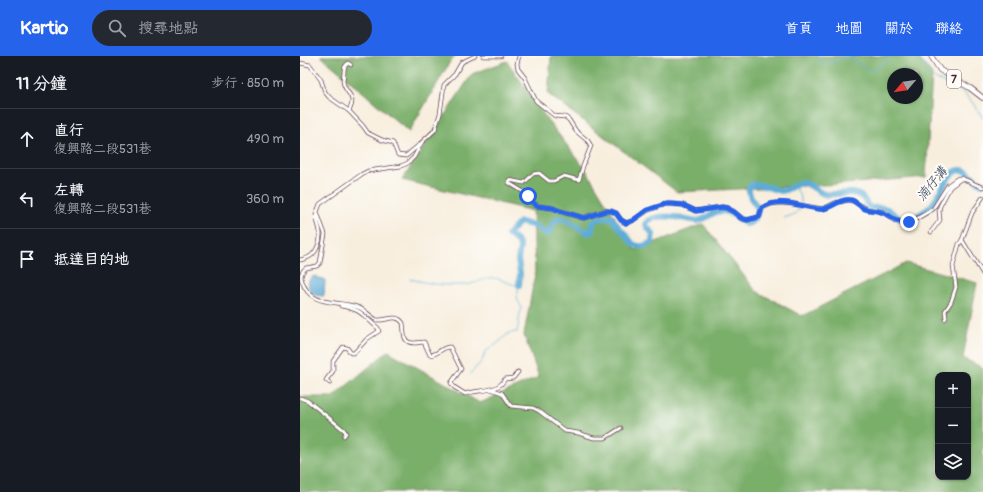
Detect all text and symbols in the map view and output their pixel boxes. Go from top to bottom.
search box [92,10,372,46]
text: Kartio [20,16,68,40]
icon: search [106,17,128,39]
text: 搜尋地點 [138,19,198,38]
text: 首頁 [785,20,813,37]
text: 地圖 [835,20,863,37]
text: 關於 [885,20,913,37]
text: 聯絡 [935,20,963,37]
north arrow [887,68,923,104]
road number: 7 [947,70,961,88]
text: 11 分鐘 [16,73,67,94]
text: 步行 · 850 m [211,75,284,91]
text: 直行 [54,121,84,140]
icon: ahead [16,128,38,150]
text: 490 m [247,131,284,147]
text: 復興路二段531巷 [54,141,151,157]
water label: 湳仔溝 [914,163,951,204]
text: 左轉 [54,181,84,200]
route start [519,187,537,205]
icon: left [16,188,38,210]
text: 360 m [246,191,284,207]
text: 復興路二段531巷 [54,201,151,217]
route end [900,213,918,231]
icon: arrive [16,248,38,270]
text: 抵達目的地 [54,250,129,269]
map controls [935,372,971,480]
button: + [935,372,971,408]
button: − [935,408,971,444]
button: layers [935,444,971,480]

